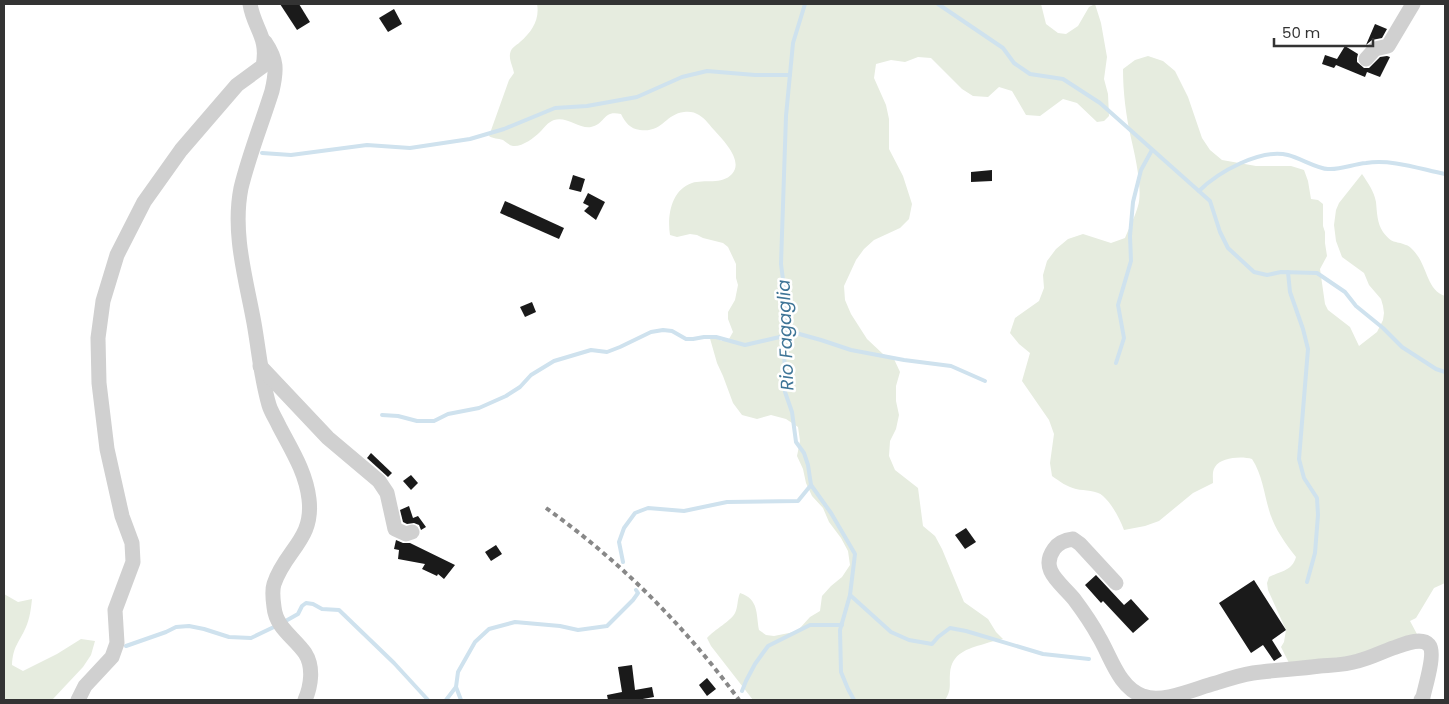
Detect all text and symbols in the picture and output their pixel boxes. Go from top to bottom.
scale bar [1274,15,1373,47]
text: 50 m [1282,22,1320,43]
water label: Rio Fagaglia [771,279,799,391]

